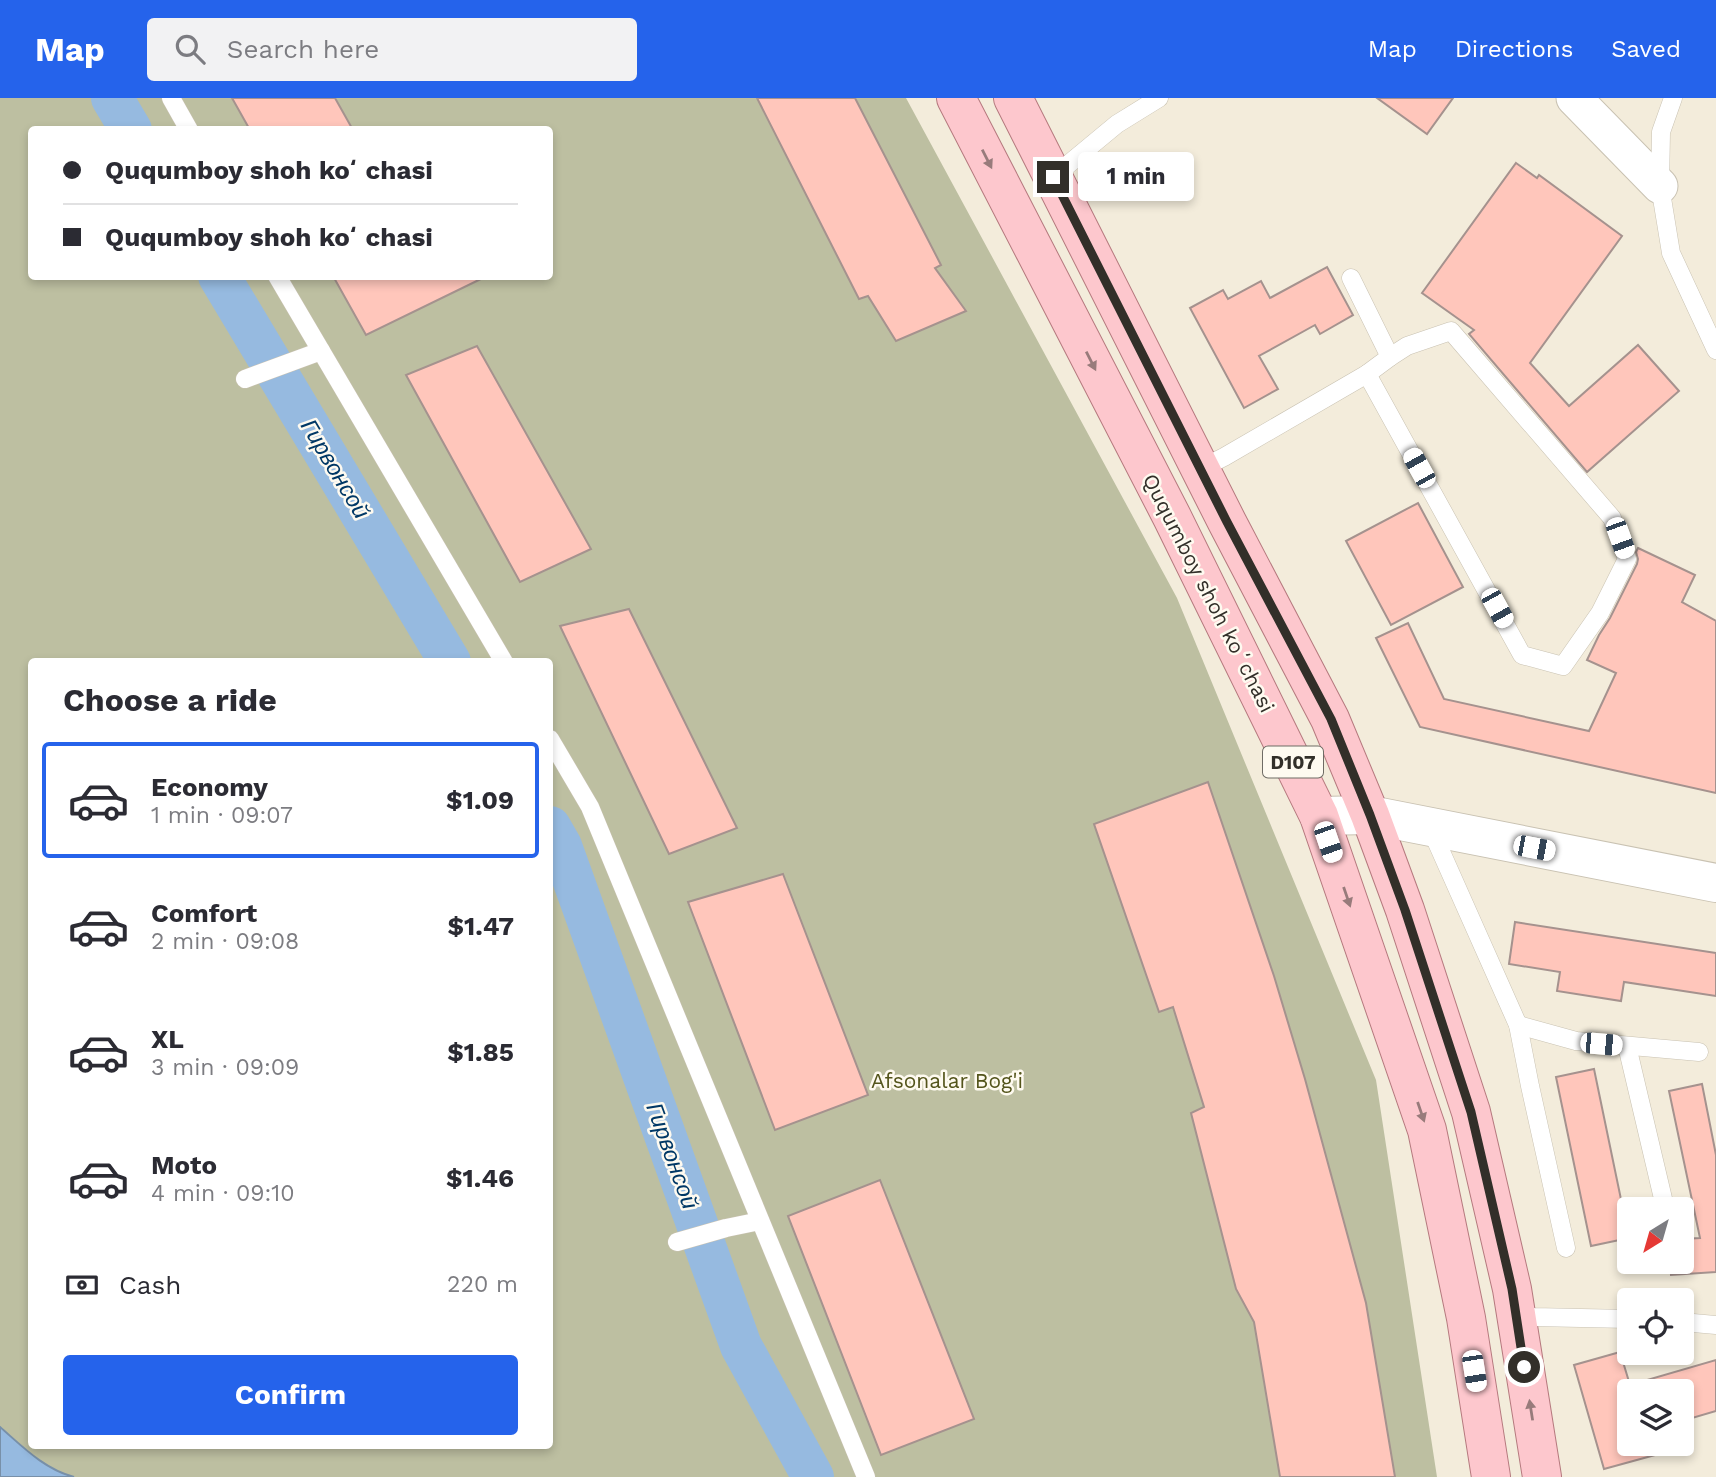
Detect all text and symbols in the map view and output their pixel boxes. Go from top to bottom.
search box [147,18,637,81]
text: Map [35,30,105,69]
icon: search [171,30,209,68]
text: Search here [227,34,379,64]
text: Map [1368,35,1417,63]
text: Directions [1455,35,1573,63]
text: Saved [1611,35,1681,63]
one-way arrow [982,149,993,169]
callout: 1 min [1078,153,1193,202]
text: Ququmboy shoh koʻchasi [105,155,433,185]
route end [1037,161,1069,193]
text: 1 min [1106,163,1166,190]
text: Ququmboy shoh koʻchasi [105,222,433,252]
one-way arrow [1086,351,1097,371]
water label: Гирвонсой [295,414,375,524]
car [1400,445,1439,491]
street label: Ququmboy shoh koʻchasi [1138,469,1280,717]
car [1603,515,1638,561]
car [1478,585,1517,631]
text: Choose a ride [63,681,277,719]
road number: D107 [1263,747,1323,778]
icon: car [67,769,130,832]
text: Economy [151,772,268,802]
text: $1.09 [446,785,514,815]
text: 1 min · 09:07 [151,802,293,829]
car [1312,819,1345,865]
car [1512,834,1557,862]
one-way arrow [1342,887,1353,908]
icon: car [67,895,130,958]
text: Comfort [151,898,257,928]
text: $1.47 [447,911,514,941]
text: 2 min · 09:08 [151,928,299,955]
icon: car [67,1021,130,1084]
text: XL [151,1024,184,1054]
car [1580,1032,1623,1056]
text: $1.85 [447,1037,514,1067]
text: 3 min · 09:09 [151,1054,299,1081]
park label: Afsonalar Bog'i [871,1068,1023,1093]
water label: Гирвонсой [640,1099,704,1213]
one-way arrow [1416,1102,1427,1123]
icon: car [67,1147,130,1210]
text: Moto [151,1150,217,1180]
text: $1.46 [446,1163,514,1193]
text: 4 min · 09:10 [151,1180,295,1207]
north arrow [1617,1197,1694,1274]
map controls [1617,1197,1694,1456]
icon: cash [63,1266,101,1304]
text: Cash [119,1270,181,1300]
text: 220 m [447,1271,518,1298]
button: locate [1617,1288,1694,1365]
car [1461,1349,1488,1393]
route start [1508,1351,1540,1383]
button: Confirm [63,1355,518,1435]
button: layers [1617,1379,1694,1456]
one-way arrow [1525,1398,1536,1420]

